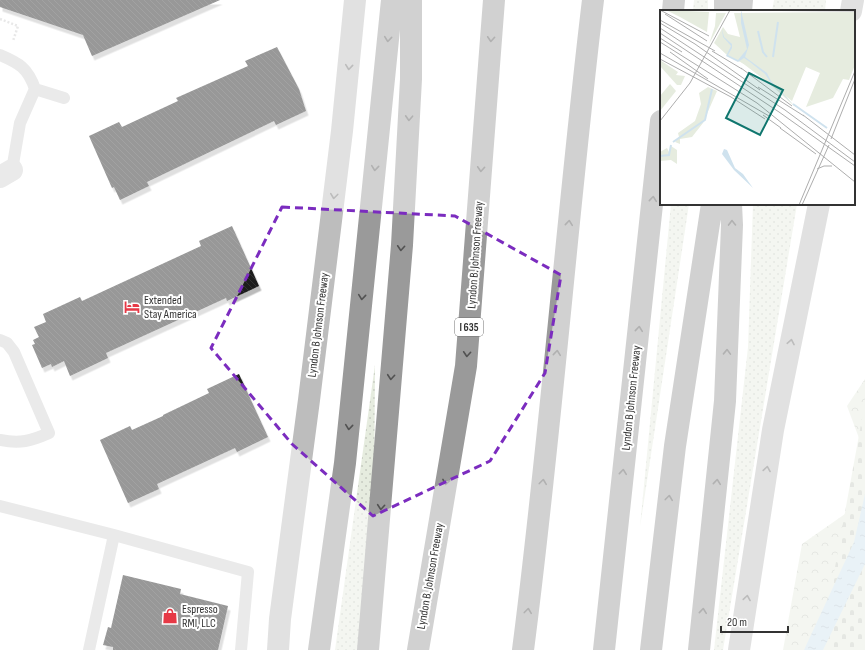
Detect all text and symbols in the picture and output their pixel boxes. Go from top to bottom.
inset map [660,10,855,205]
one-way arrow [384,36,393,42]
one-way arrow [486,36,495,42]
one-way arrow [345,64,354,70]
one-way arrow [405,115,413,121]
one-way arrow [371,165,380,171]
one-way arrow [477,166,486,172]
one-way arrow [330,193,339,199]
one-way arrow [648,196,657,202]
street label: Lyndon B. Johnson Freeway [464,201,487,309]
one-way arrow [565,220,574,227]
one-way arrow [728,220,736,226]
one-way arrow [397,245,406,251]
street label: Lyndon B Johnson Freeway [305,271,332,378]
place label: Extended Stay America [144,293,197,322]
one-way arrow [358,294,367,300]
hotel icon: Extended Stay America [123,298,141,316]
road number: I 635 [455,318,483,336]
one-way arrow [634,326,643,332]
one-way arrow [787,338,795,345]
street label: Lyndon B Johnson Freeway [619,344,645,451]
one-way arrow [723,349,732,355]
one-way arrow [552,350,561,356]
one-way arrow [463,351,472,357]
one-way arrow [387,374,396,380]
one-way arrow [344,424,353,430]
one-way arrow [762,466,771,472]
one-way arrow [619,469,628,475]
one-way arrow [443,479,451,485]
one-way arrow [538,479,547,485]
one-way arrow [712,479,721,485]
one-way arrow [664,495,673,501]
one-way arrow [376,504,385,510]
street label: Lyndon B. Johnson Freeway [414,521,447,630]
one-way arrow [742,595,751,601]
place label: Espresso RMI, LLC [182,602,218,631]
shop icon: Espresso RMI, LLC [161,607,179,625]
one-way arrow [523,608,532,614]
one-way arrow [698,608,707,614]
scale bar [721,608,788,634]
text: 20 m [727,615,747,630]

